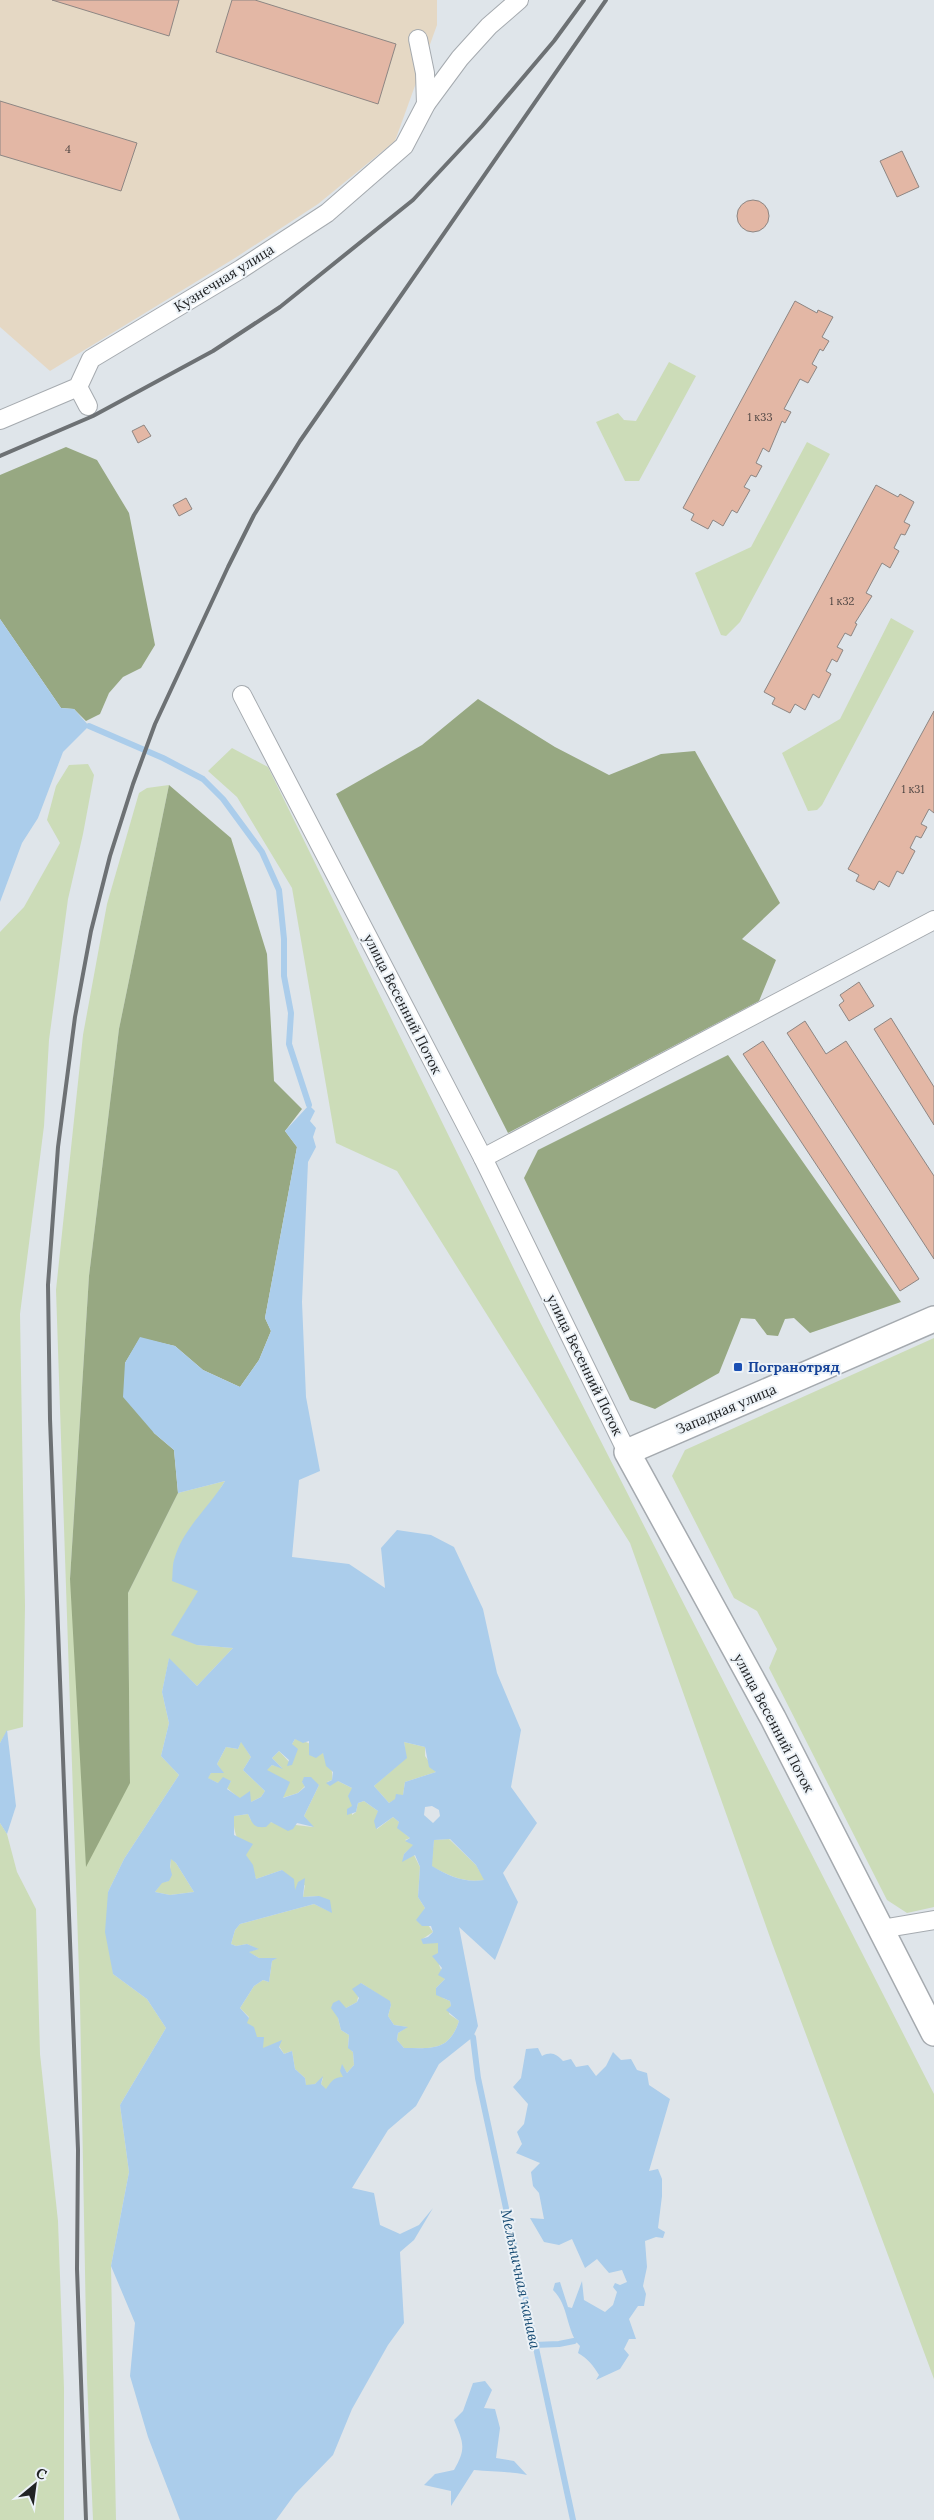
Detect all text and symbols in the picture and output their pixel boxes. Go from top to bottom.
house number: 4 [65,142,71,156]
street label: Кузнечная улица [171,240,277,316]
house number: 1 к33 [747,410,773,424]
house number: 1 к32 [830,594,855,608]
house number: 1 к31 [902,782,924,796]
street label: улица Весенний Поток [360,931,446,1078]
street label: улица Весенний Поток [543,1291,627,1439]
place label: Погранотряд [748,1358,840,1376]
marker: Погранотряд [732,1361,744,1373]
street label: Западная улица [673,1380,779,1438]
street label: улица Весенний Поток [730,1650,819,1796]
water label: Мельничная канава [497,2207,545,2351]
north arrow [10,2460,60,2510]
text: С [33,2463,50,2484]

